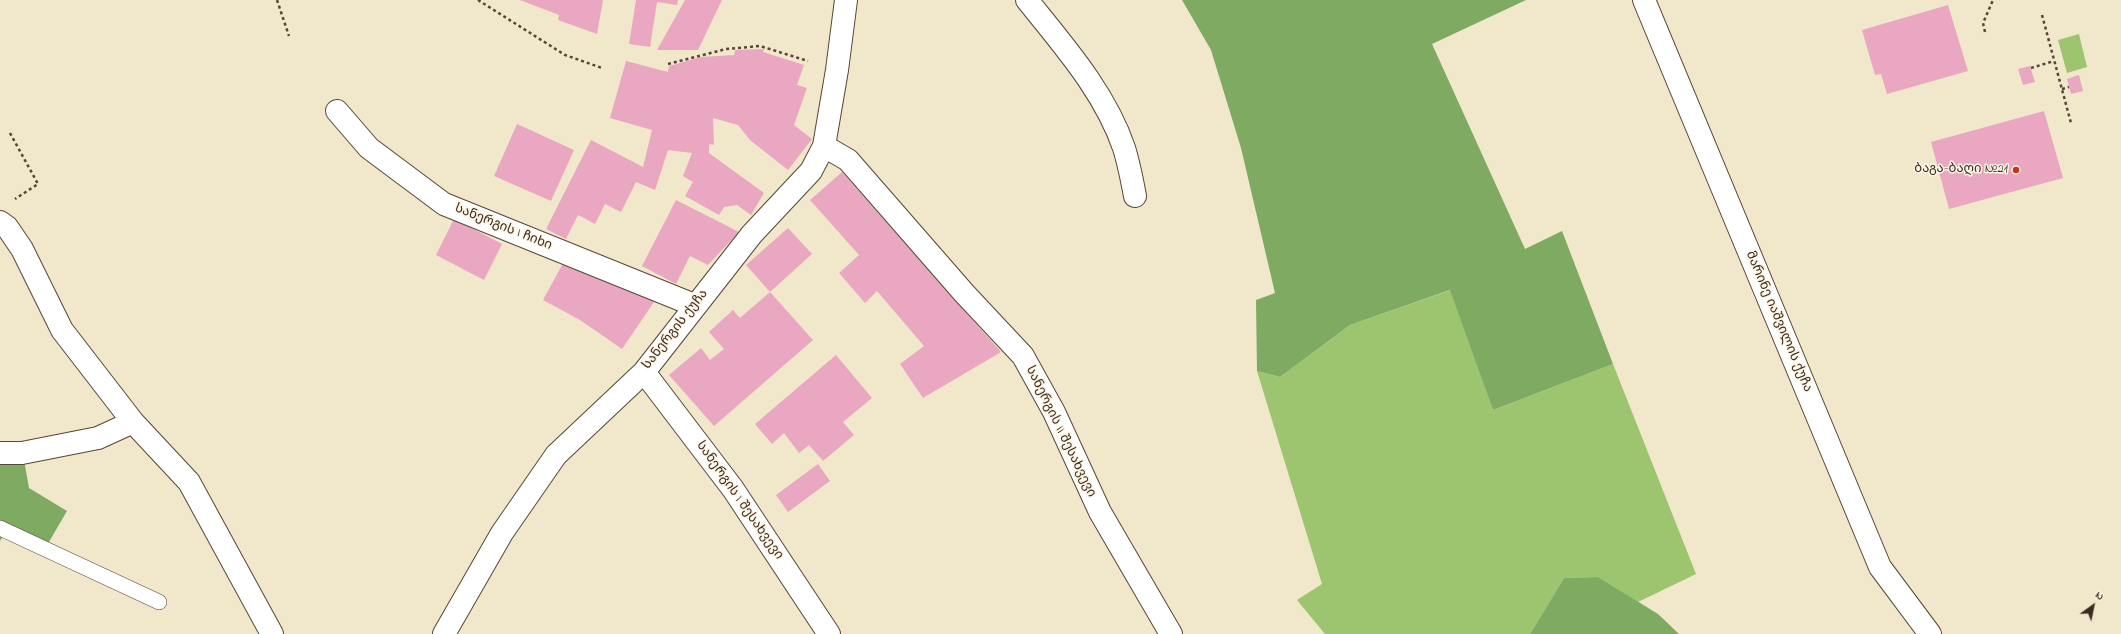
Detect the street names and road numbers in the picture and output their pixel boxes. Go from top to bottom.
street label: სანერგის I ჩიხი [452,201,554,255]
street label: მარინე იაშვილის ქუჩა [1741,249,1815,395]
street label: სანერგის ქუჩა [640,287,712,373]
street label: სანერგის II შესახვევი [1021,364,1099,500]
street label: სანერგის I შესახვევი [692,439,786,563]

